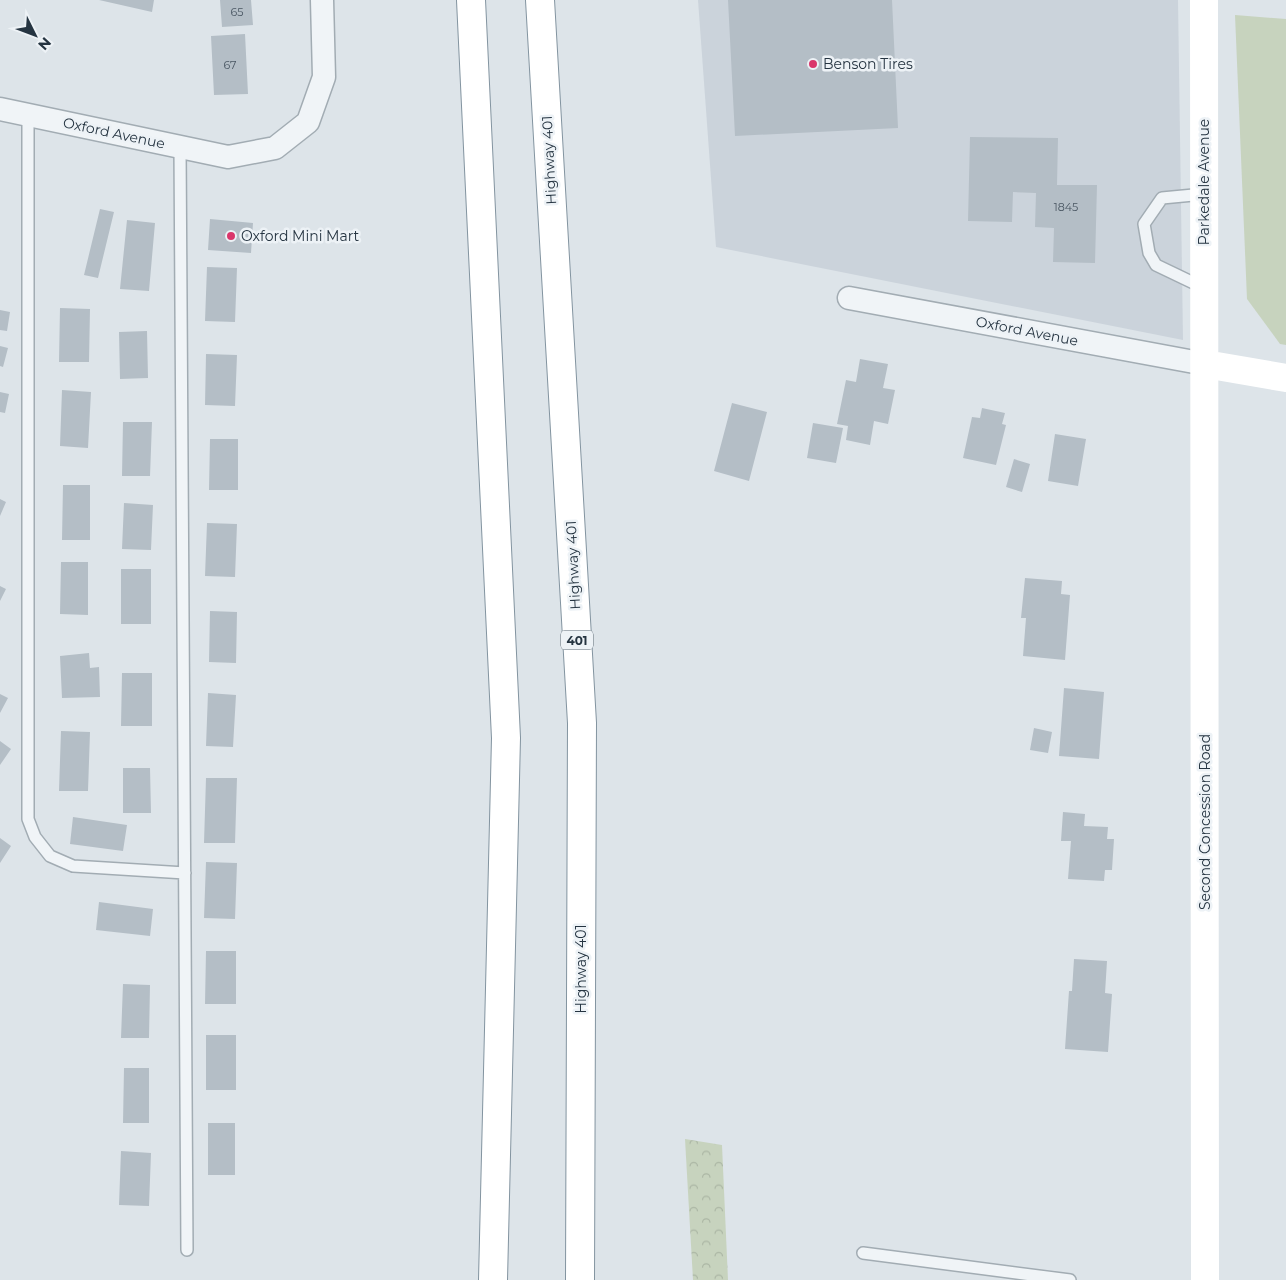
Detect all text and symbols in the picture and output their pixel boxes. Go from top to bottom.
house number: 65 [231,5,243,19]
north arrow [10,10,60,60]
text: N [34,33,55,54]
place label: Benson Tires [823,55,913,73]
house number: 67 [223,58,237,72]
marker: Benson Tires [807,58,819,70]
street label: Oxford Avenue [61,113,167,153]
street label: Highway 401 [538,115,560,205]
street label: Parkedale Avenue [1195,119,1213,245]
house number: 1845 [1054,200,1078,214]
place label: Oxford Mini Mart [241,227,360,245]
marker: Oxford Mini Mart [225,230,237,242]
street label: Oxford Avenue [974,312,1080,350]
street label: Highway 401 [562,520,584,610]
road number: 401 [561,630,593,650]
street label: Second Concession Road [1196,734,1214,910]
street label: Highway 401 [572,925,590,1013]

